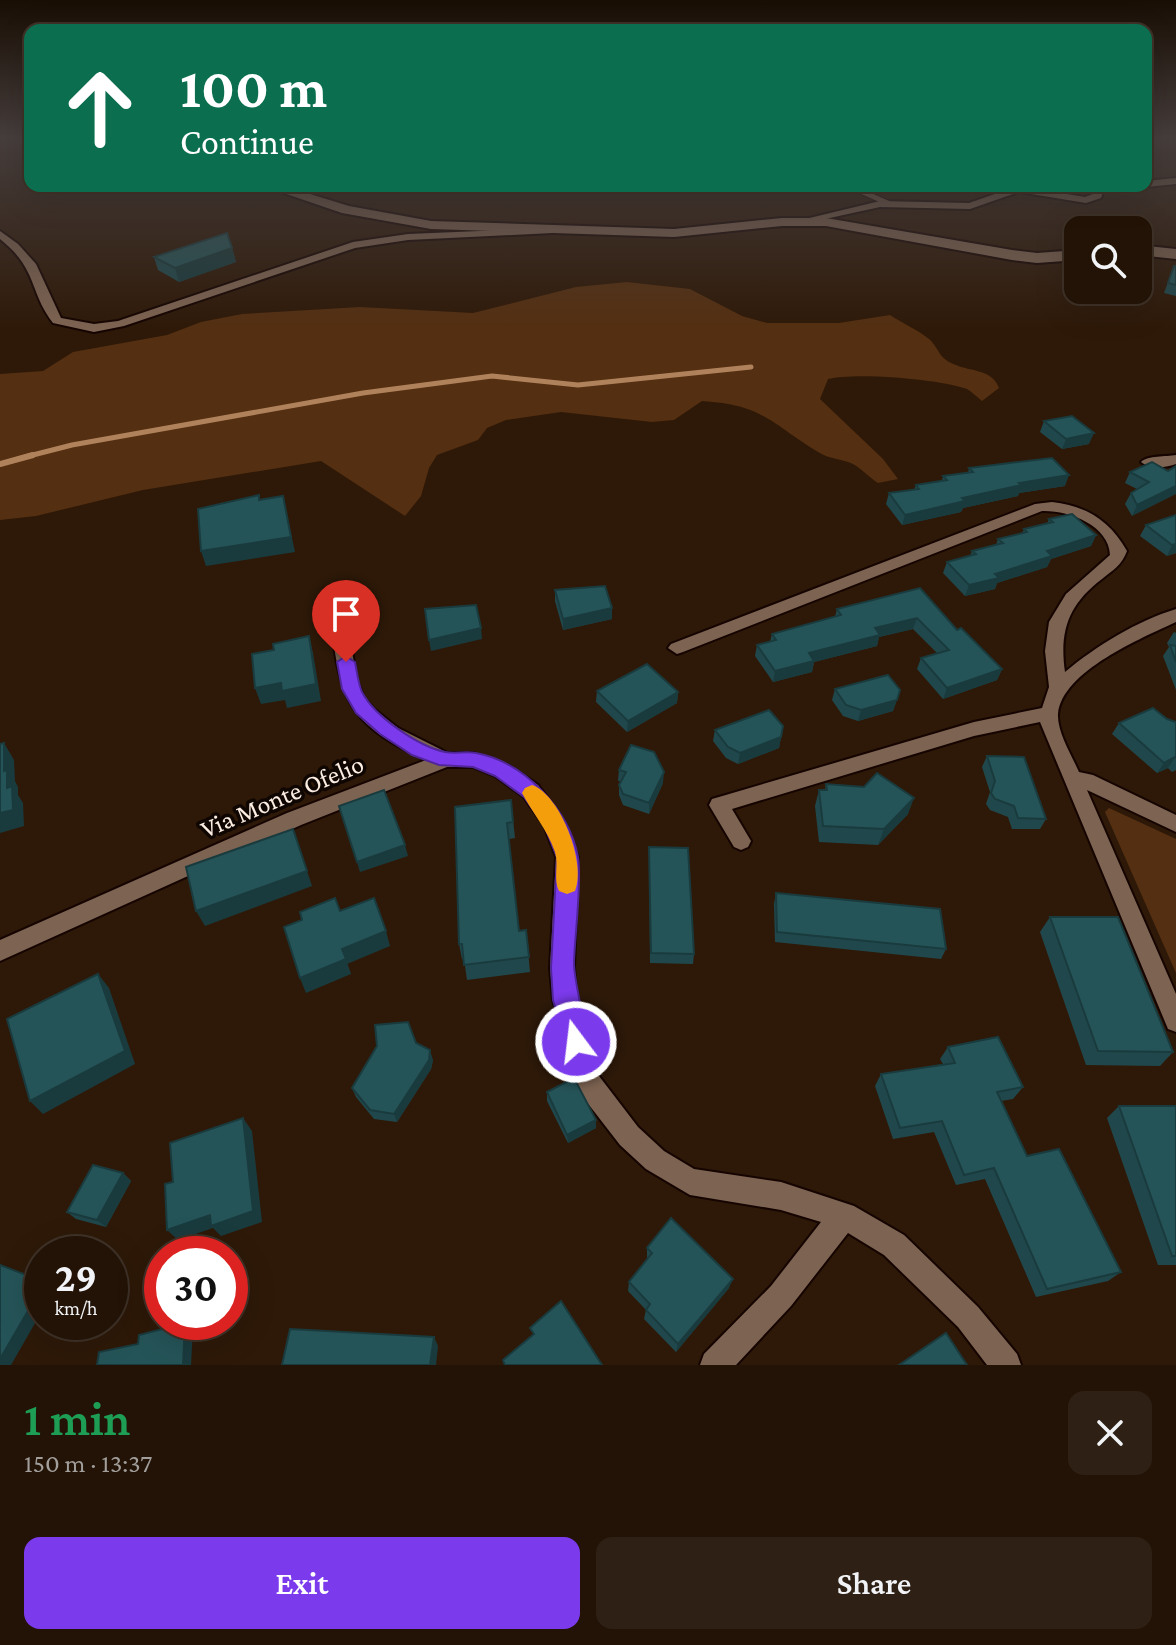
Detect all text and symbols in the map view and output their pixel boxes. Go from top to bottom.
icon: ahead [48,56,152,160]
text: 100 m [180,57,327,119]
text: Continue [180,122,314,162]
map controls [1064,216,1152,304]
button: search [1064,216,1152,304]
pin [312,580,380,662]
icon: arrive [324,592,368,636]
street label: Via Monte Ofelio [196,749,368,844]
position arrow [534,1000,618,1084]
speed limit sign: 30 [144,1236,248,1340]
text: 29 [55,1255,97,1300]
text: km/h [54,1297,98,1319]
button: close [1068,1391,1152,1475]
text: 1 min [24,1392,131,1445]
text: 150 m · 13:37 [24,1449,152,1478]
button: Exit [24,1537,580,1629]
button: Share [596,1537,1152,1629]

